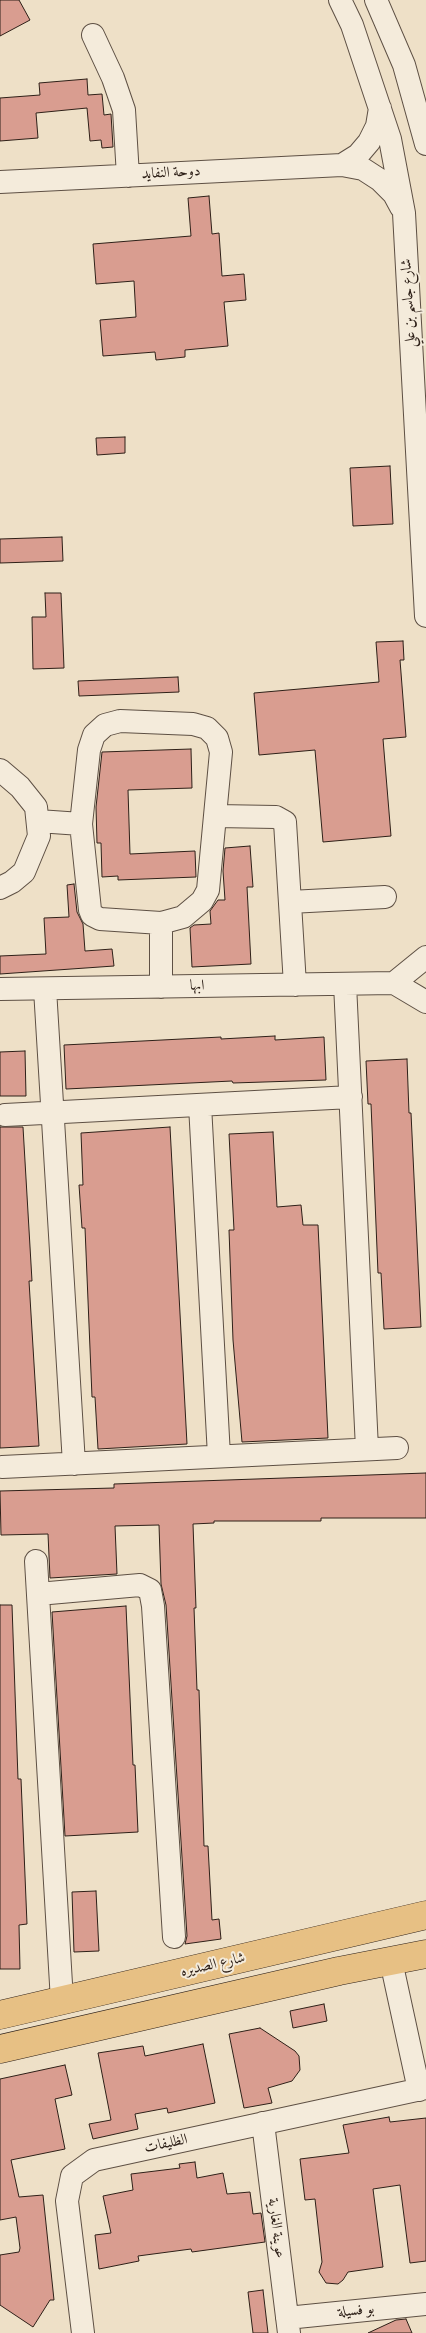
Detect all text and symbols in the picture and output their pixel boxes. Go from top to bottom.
street label: دوحة النفايد [141,162,201,184]
street label: شارع جاسم بن علي [398,258,420,348]
street label: ابها [190,977,204,995]
street label: شارع الصديره [179,1949,247,1981]
street label: الظليفات [143,2131,189,2157]
street label: عوينة الغارية [263,2197,289,2259]
street label: بو فسيلة [337,2300,375,2322]

